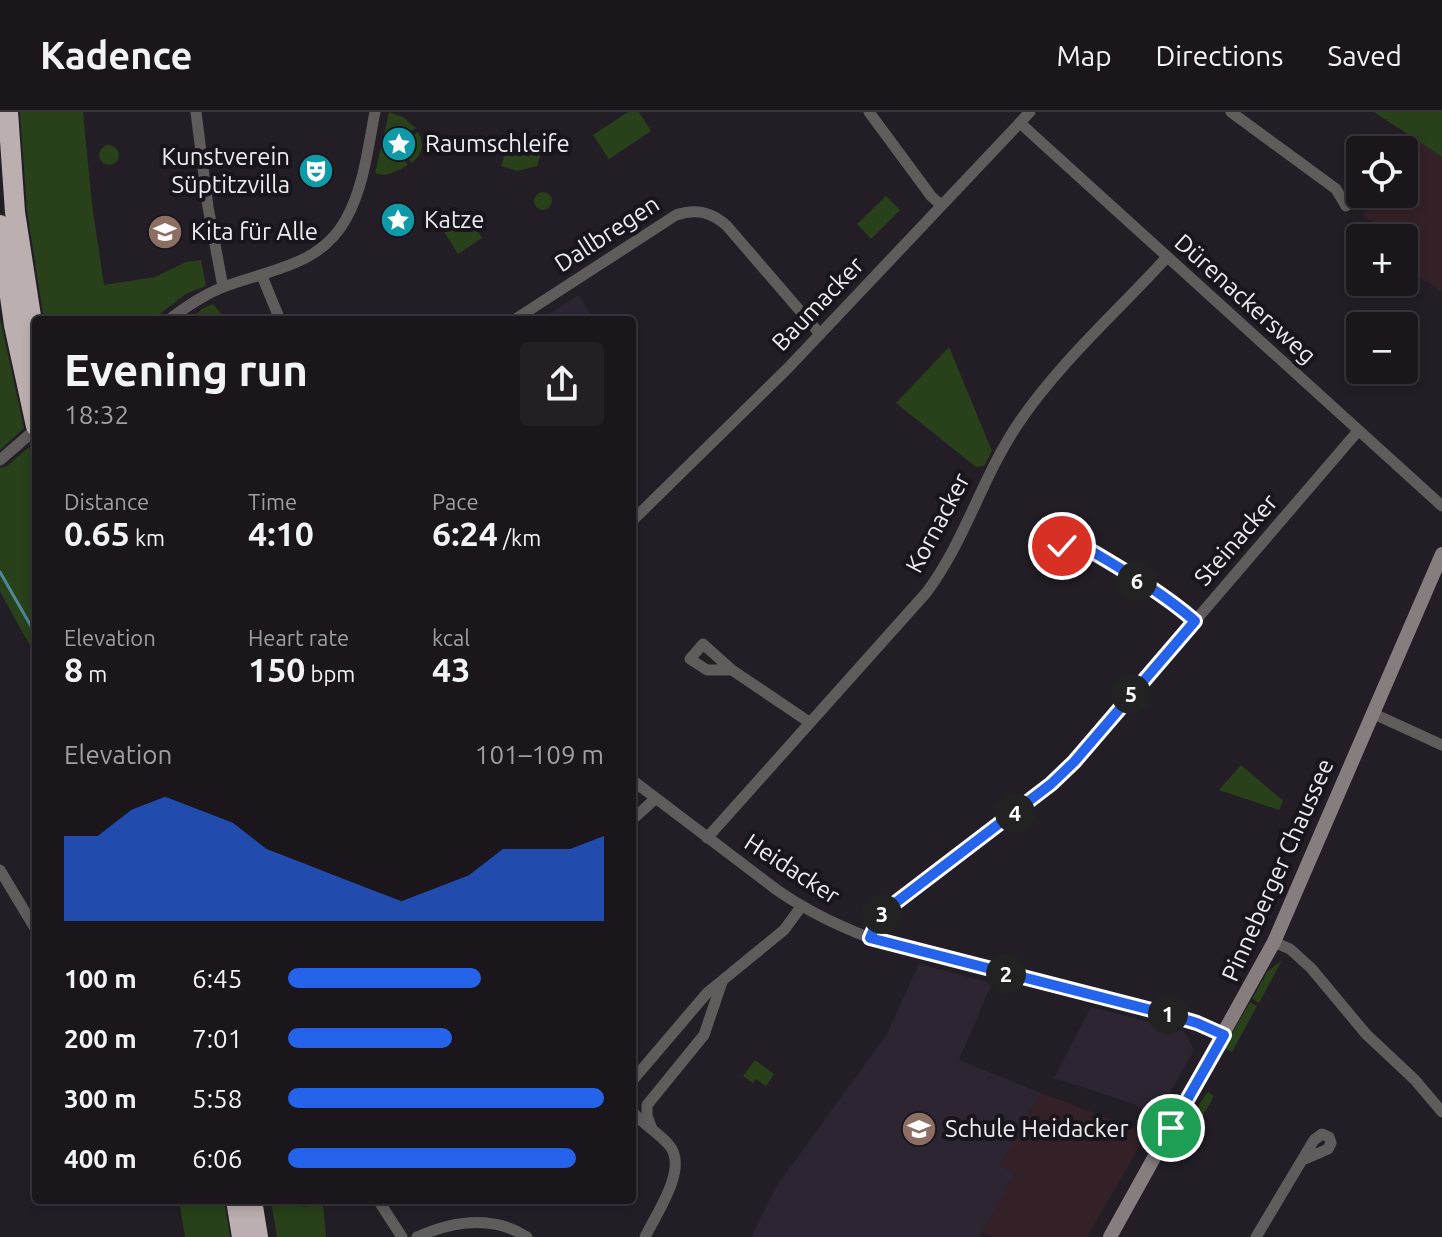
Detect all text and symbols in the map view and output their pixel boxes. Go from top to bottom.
text: Kadence [40,34,192,76]
text: Map [1056,40,1112,71]
text: Directions [1156,40,1283,71]
text: Saved [1327,40,1402,71]
place icon: Raumschleife [380,125,418,163]
place label: Raumschleife [425,130,570,157]
map controls [1346,136,1418,384]
button: locate [1346,136,1418,208]
place label: Kunstverein Süptitzvilla [161,143,290,198]
theatre icon: Kunstverein Süptitzvilla [297,152,335,190]
street label: Dallbregen [549,190,664,277]
place icon: Katze [379,201,417,239]
place label: Katze [424,206,484,233]
school or university icon: Kita für Alle [146,213,184,251]
place label: Kita für Alle [191,218,318,245]
button: + [1346,224,1418,296]
street label: Dürenackersweg [1169,228,1321,369]
street label: Baumacker [766,251,869,356]
button: − [1346,312,1418,384]
button: share [520,342,604,426]
text: Evening run [64,345,308,394]
text: 18:32 [64,400,129,429]
street label: Kornacker [900,468,975,577]
street label: Steinacker [1189,488,1283,591]
text: Distance [64,489,149,514]
text: Time [248,489,297,514]
text: Pace [432,489,479,514]
pin [1028,512,1096,580]
text: 0.65 [64,514,130,552]
text: 4:10 [248,514,314,552]
text: 6:24 [432,514,498,552]
icon: check [1040,524,1084,568]
text: km [130,525,165,550]
text: /km [498,525,541,550]
pin: 6 [1117,561,1157,601]
text: 6 [1131,568,1143,593]
text: Elevation [64,625,156,650]
text: Heart rate [248,625,349,650]
text: kcal [432,625,470,650]
text: 8 [64,650,83,688]
text: 150 [248,650,306,688]
text: 43 [432,650,470,688]
text: m [83,661,107,686]
text: bpm [306,661,355,686]
pin: 5 [1111,674,1151,714]
text: 5 [1125,681,1137,706]
text: Elevation [64,740,172,769]
text: 101–109 m [475,740,604,769]
street label: Pinneberger Chaussee [1216,754,1339,985]
pin: 4 [995,793,1035,833]
text: 4 [1009,800,1021,825]
street label: Heidacker [740,828,845,909]
pin: 3 [862,894,902,934]
text: 3 [876,901,888,926]
pin: 2 [986,954,1026,994]
text: 2 [1000,961,1012,986]
text: 100 m [64,964,137,993]
text: 6:45 [192,964,242,993]
pin: 1 [1148,994,1188,1034]
text: 1 [1162,1001,1174,1026]
text: 200 m [64,1024,137,1053]
text: 7:01 [192,1024,242,1053]
text: 300 m [64,1084,137,1113]
text: 5:58 [192,1084,242,1113]
pin [1137,1094,1205,1162]
icon: arrive [1149,1106,1193,1150]
school or university icon: Schule Heidacker [900,1110,938,1148]
place label: Schule Heidacker [945,1115,1129,1142]
text: 400 m [64,1144,137,1173]
text: 6:06 [192,1144,242,1173]

